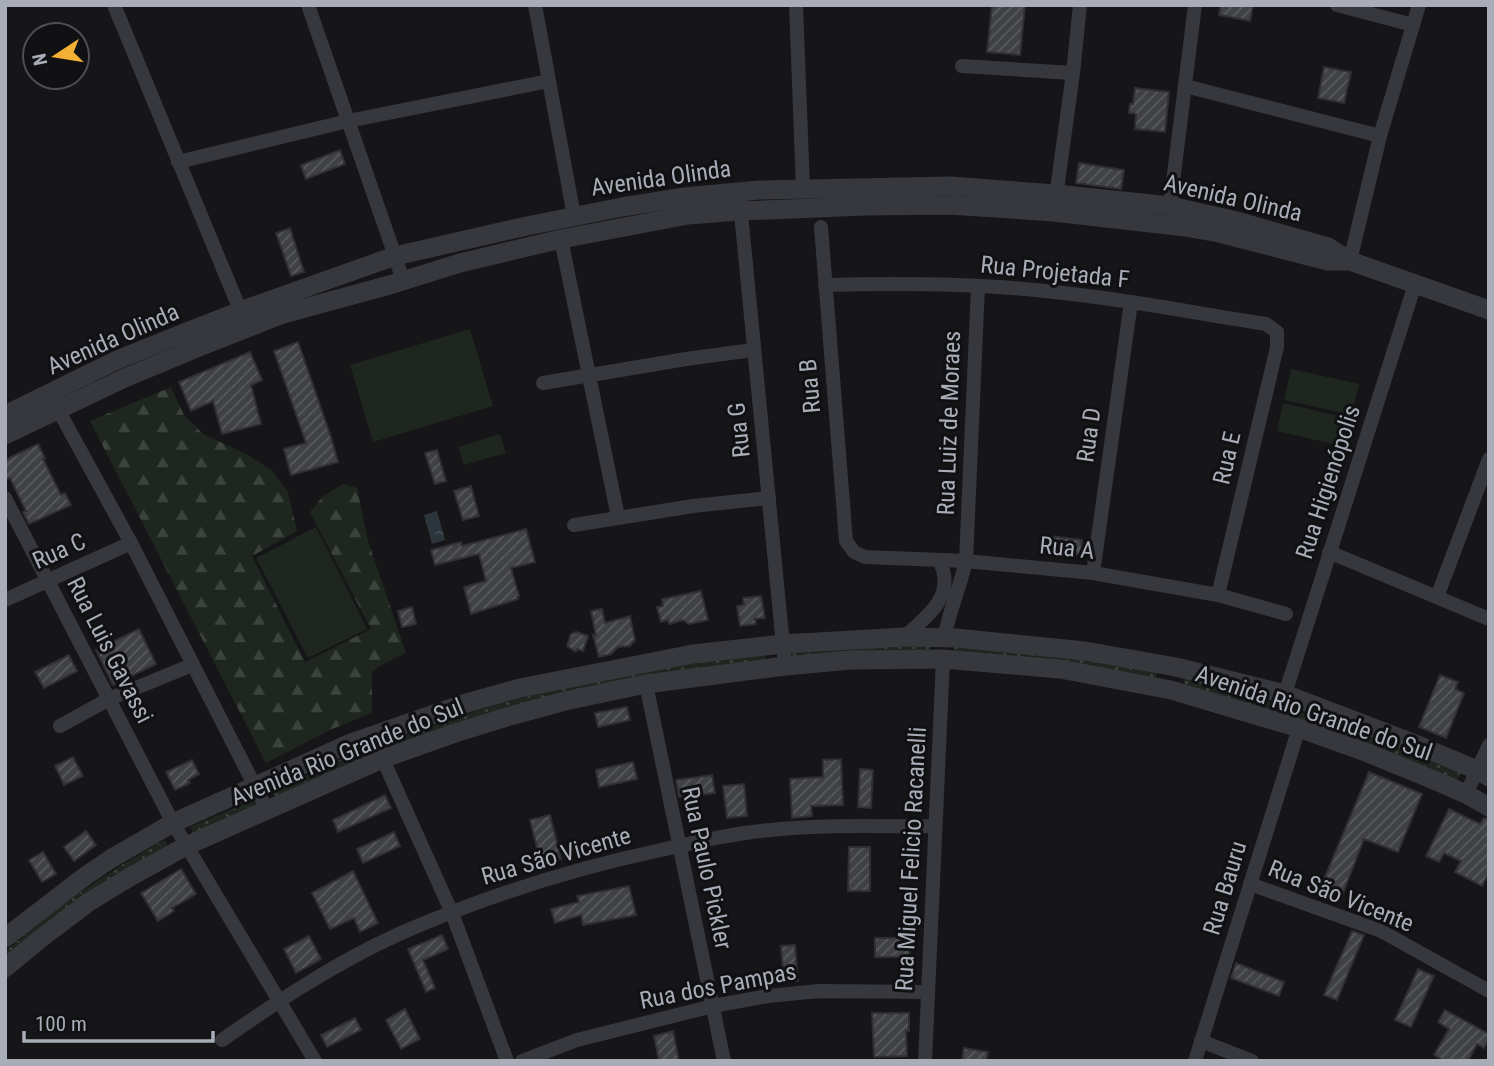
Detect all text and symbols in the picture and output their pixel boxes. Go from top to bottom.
north arrow [21,21,91,91]
text: N [27,51,52,68]
street label: Avenida Olinda [589,154,733,202]
street label: Avenida Olinda [1161,168,1305,228]
street label: Rua Projetada F [979,250,1131,294]
street label: Avenida Olinda [43,298,183,380]
street label: Rua Luiz de Moraes [932,330,966,516]
street label: Rua B [794,358,826,414]
street label: Rua G [722,401,756,459]
street label: Rua Higienópolis [1290,402,1366,562]
street label: Rua D [1071,406,1107,464]
street label: Rua E [1207,429,1247,487]
street label: Rua C [28,527,90,575]
street label: Rua A [1038,531,1096,565]
street label: Rua Luis Gavassi [61,572,159,728]
street label: Avenida Rio Grande do Sul [1192,659,1436,767]
street label: Avenida Rio Grande do Sul [227,693,467,811]
street label: Rua Miguel Felicio Racanelli [890,726,932,992]
street label: Rua Paulo Pickler [676,784,738,952]
street label: Rua São Vicente [478,821,634,891]
street label: Rua Bauru [1198,838,1252,938]
street label: Rua São Vicente [1264,854,1418,938]
street label: Rua dos Pampas [637,957,799,1015]
scale bar [24,1000,214,1044]
text: 100 m [35,1012,87,1036]

